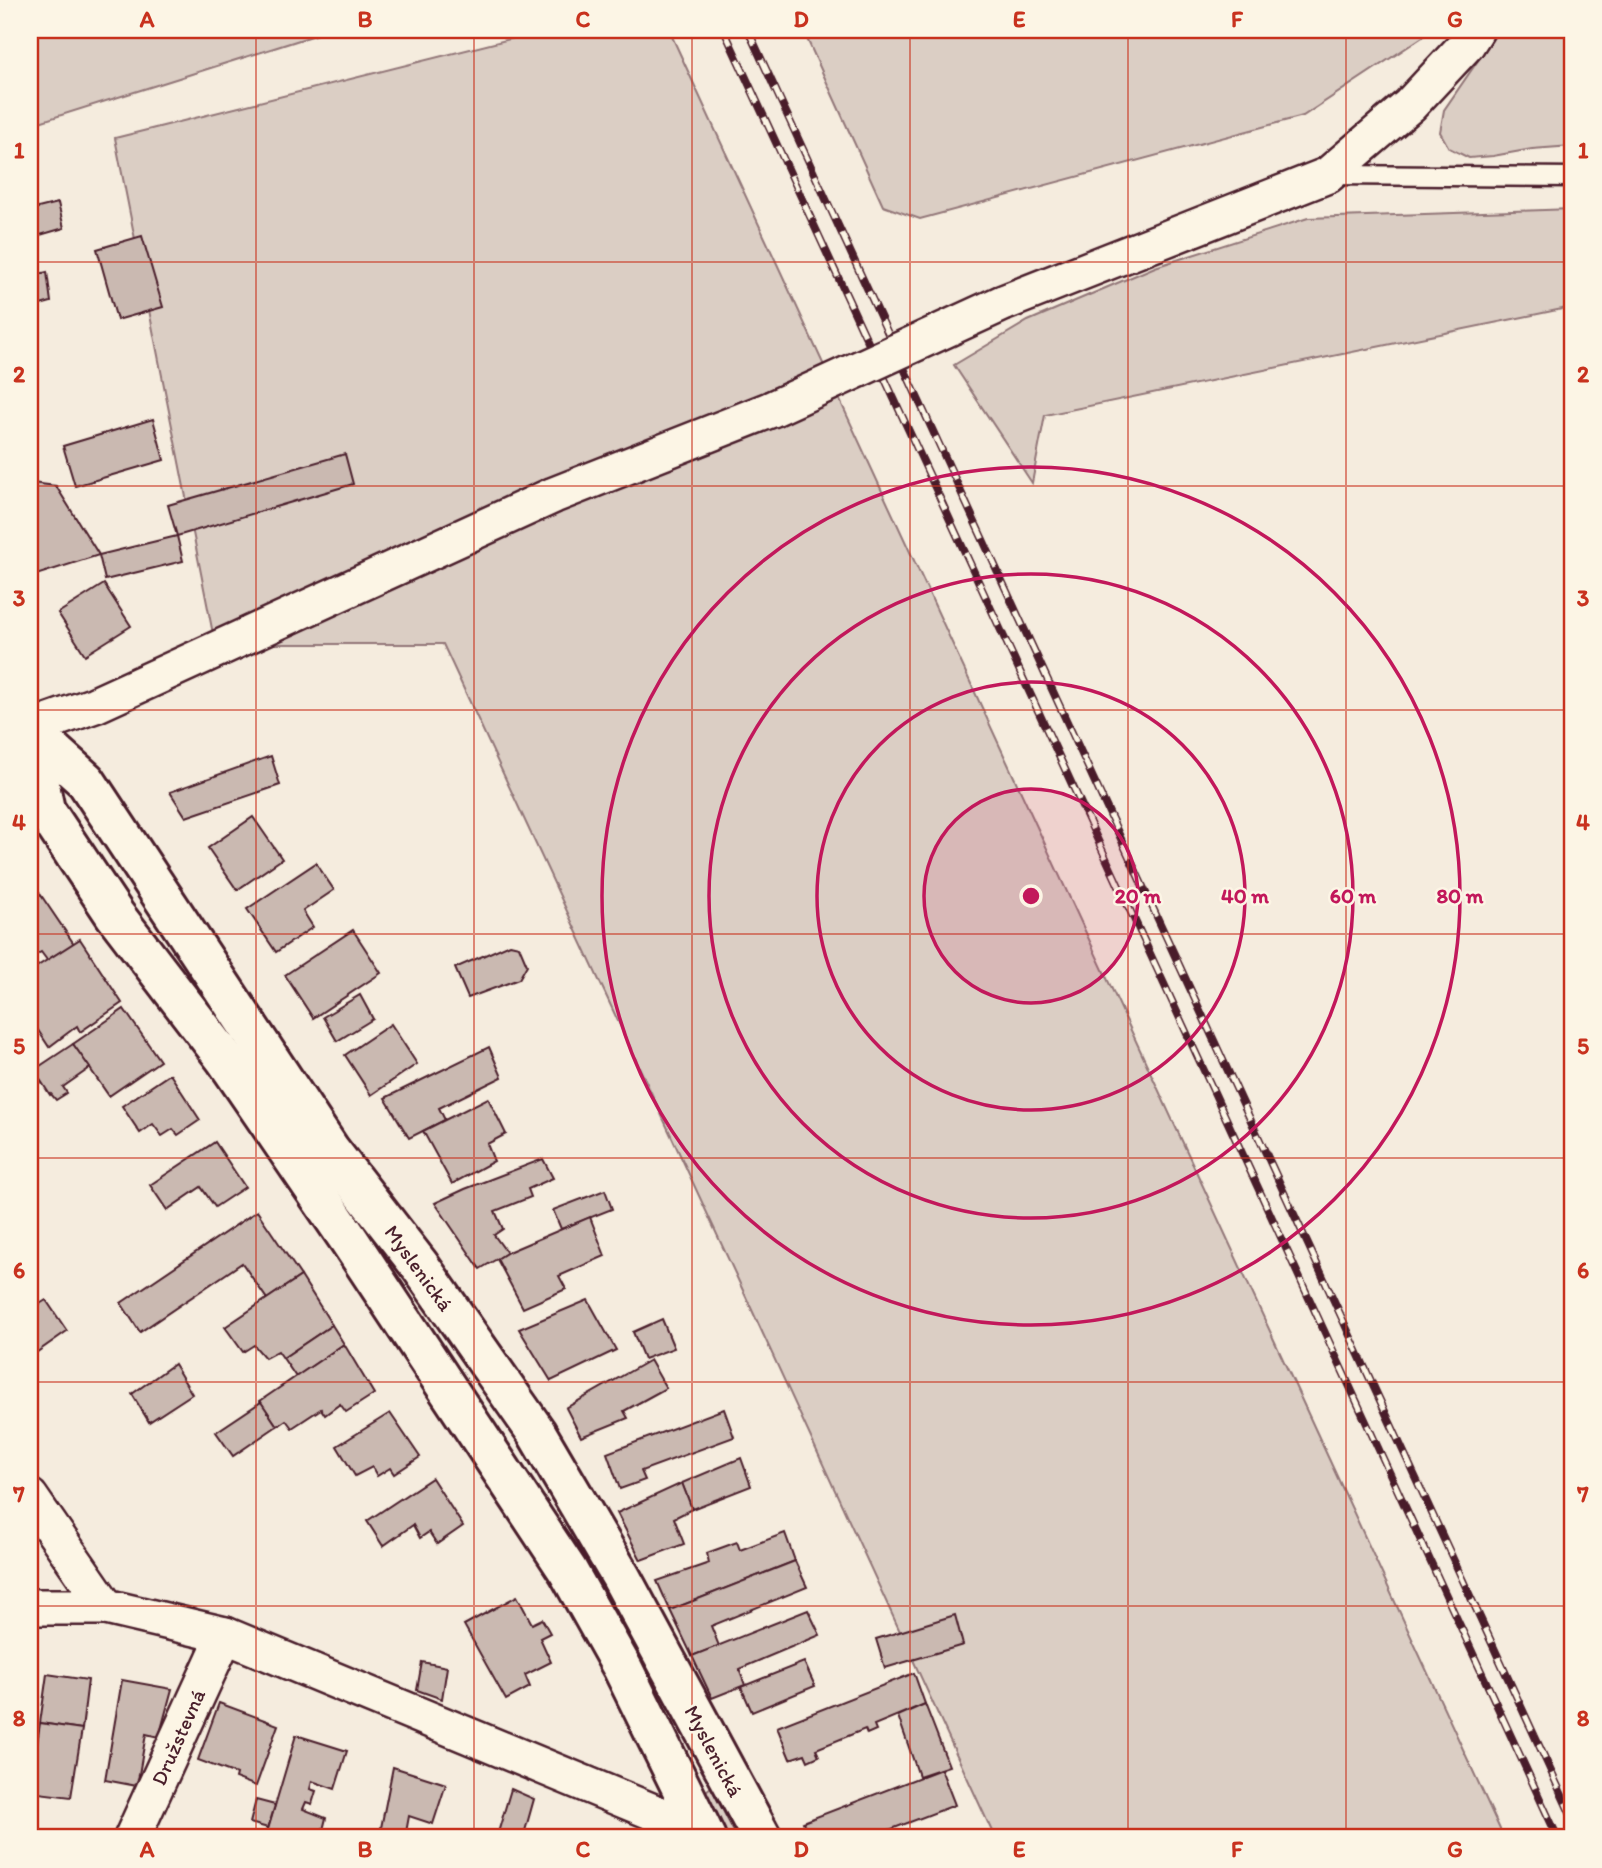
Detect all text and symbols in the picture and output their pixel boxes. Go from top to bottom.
text: A [139,5,155,33]
text: B [358,5,373,33]
text: C [576,5,591,33]
text: D [793,5,809,33]
text: E [1013,5,1026,33]
text: F [1231,5,1244,33]
text: G [1447,5,1463,33]
text: 1 [14,136,25,164]
text: 1 [1578,136,1589,164]
text: 2 [13,360,26,388]
text: 2 [1577,360,1590,388]
text: 3 [13,584,26,612]
text: 3 [1577,584,1590,612]
text: 4 [12,808,26,836]
text: 4 [1576,808,1590,836]
text: 20 m [1115,883,1162,908]
text: 40 m [1221,883,1269,908]
text: 60 m [1330,883,1377,908]
text: 80 m [1437,883,1484,908]
centre of rings [1019,884,1043,908]
text: 5 [13,1032,25,1060]
text: 5 [1577,1032,1589,1060]
street label: Myslenická [379,1220,459,1316]
text: 6 [13,1256,25,1284]
text: 6 [1577,1256,1589,1284]
text: 7 [12,1480,25,1508]
text: 7 [1576,1480,1589,1508]
street label: Družstevná [146,1685,210,1789]
street label: Myslenická [679,1701,749,1801]
text: 8 [13,1704,26,1732]
text: 8 [1577,1704,1590,1732]
text: A [139,1835,155,1863]
text: B [358,1835,373,1863]
text: C [576,1835,591,1863]
text: D [793,1835,809,1863]
text: E [1013,1835,1026,1863]
text: F [1231,1835,1244,1863]
text: G [1447,1835,1463,1863]

